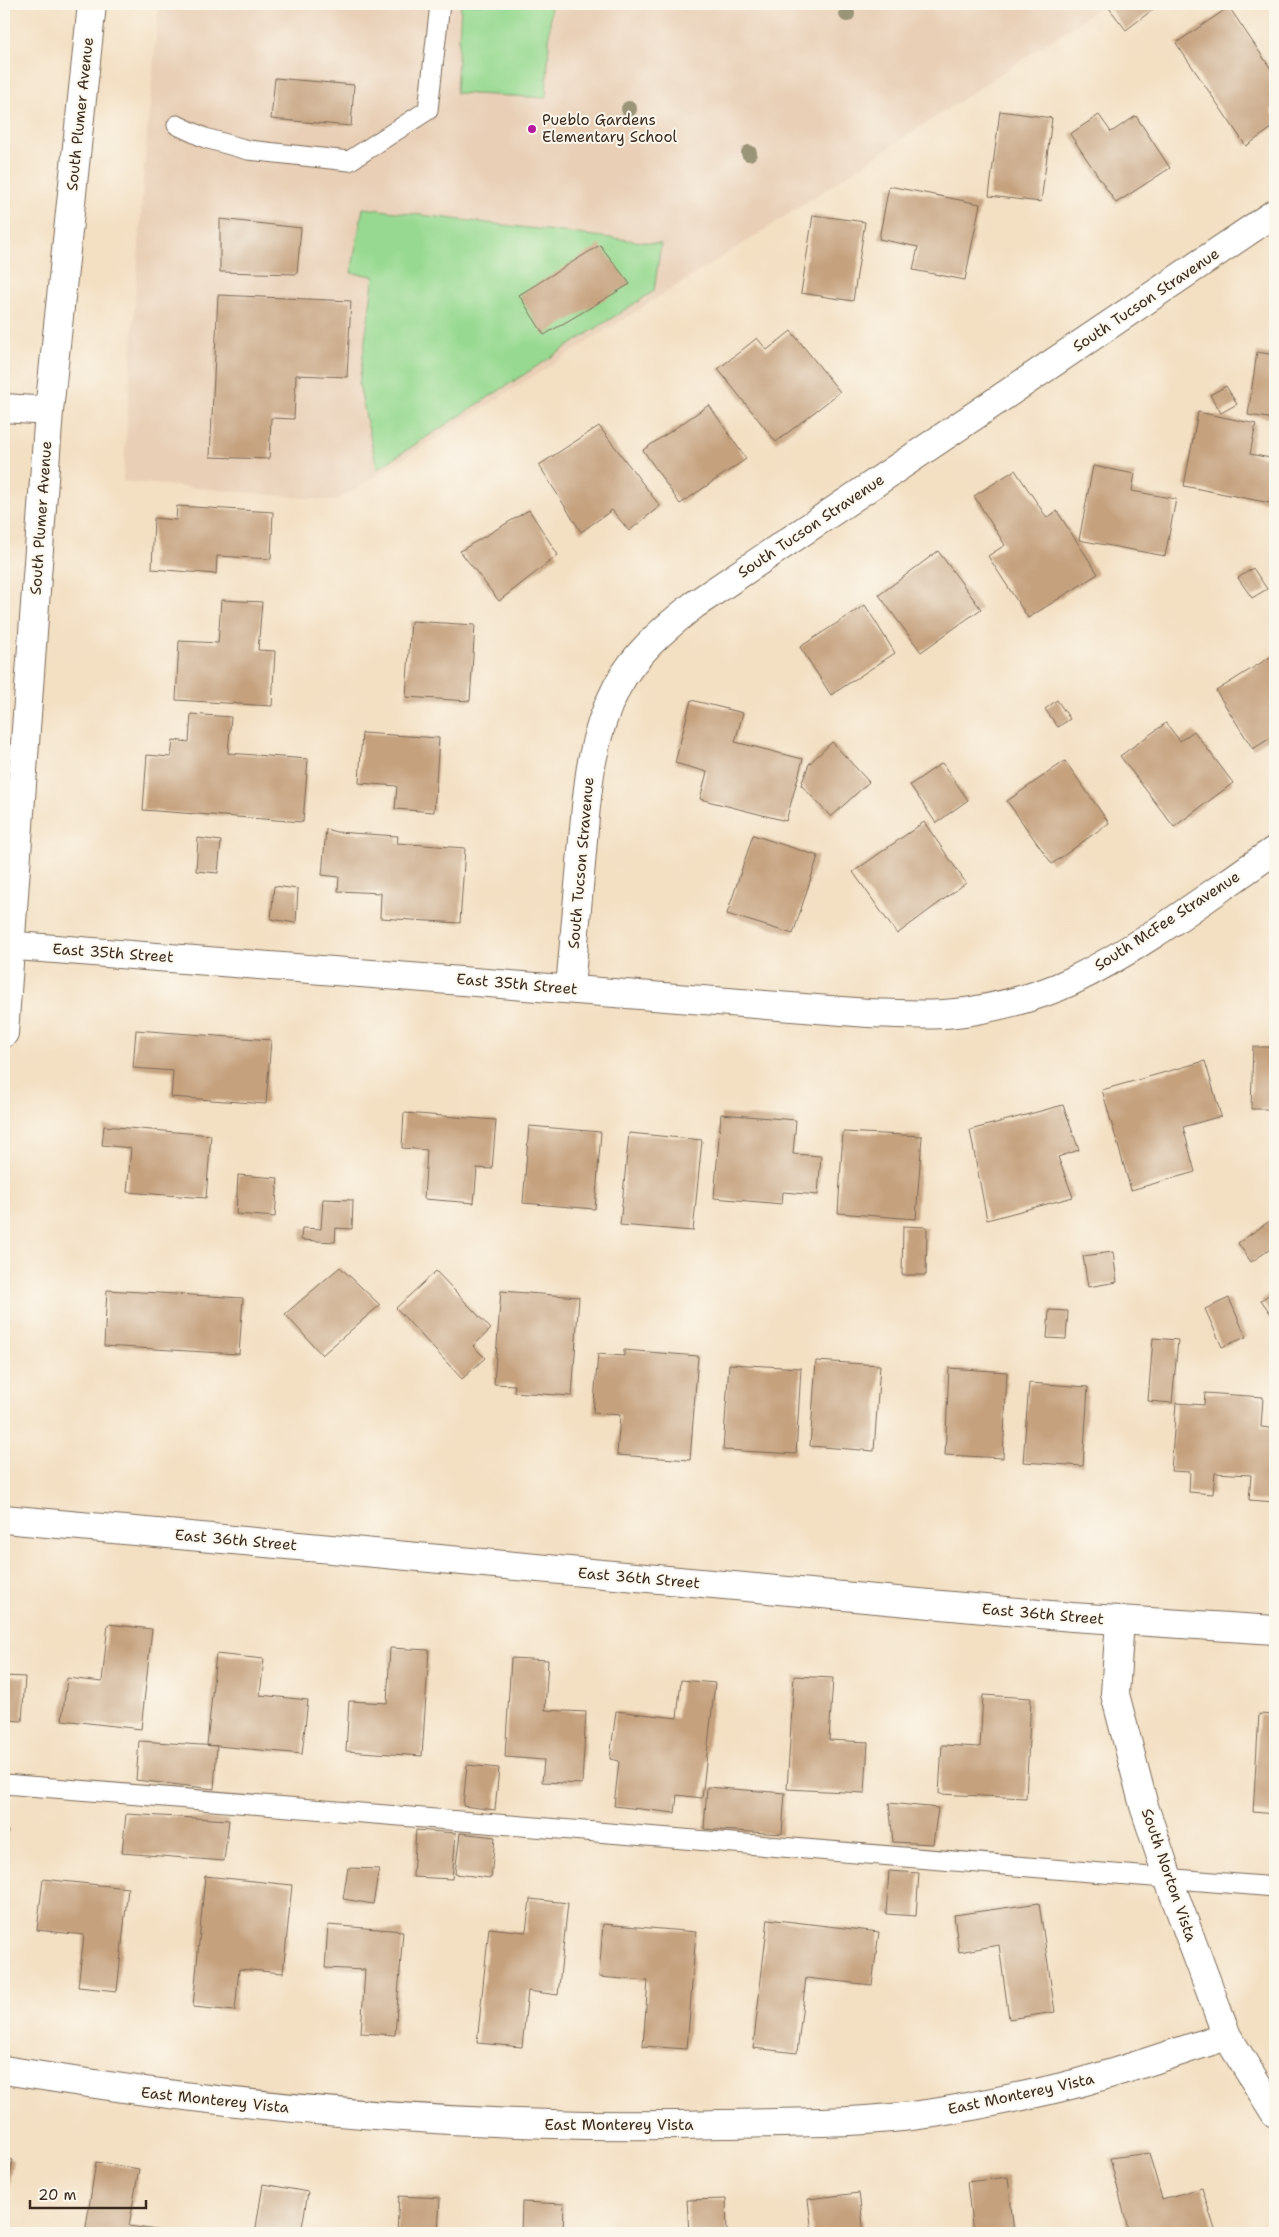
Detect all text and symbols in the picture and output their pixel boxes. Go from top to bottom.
street label: South Plumer Avenue [62,36,98,192]
place label: Pueblo Gardens Elementary School [542,110,678,147]
marker: Pueblo Gardens Elementary School [526,123,538,135]
street label: South Tucson Stravenue [1069,244,1223,356]
street label: South Plumer Avenue [26,440,56,596]
street label: South Tucson Stravenue [734,470,888,582]
street label: South Tucson Stravenue [564,776,598,950]
street label: South McFee Stravenue [1091,866,1243,976]
street label: East 35th Street [52,939,174,967]
street label: East 35th Street [456,969,578,999]
street label: East 36th Street [174,1525,298,1555]
street label: East 36th Street [577,1563,701,1593]
street label: East 36th Street [981,1599,1105,1629]
street label: South Norton Vista [1137,1806,1201,1945]
street label: East Monterey Vista [946,2069,1097,2119]
street label: East Monterey Vista [140,2082,291,2118]
street label: East Monterey Vista [545,2115,694,2135]
scale bar [30,2177,146,2209]
text: 20 m [38,2185,77,2205]

